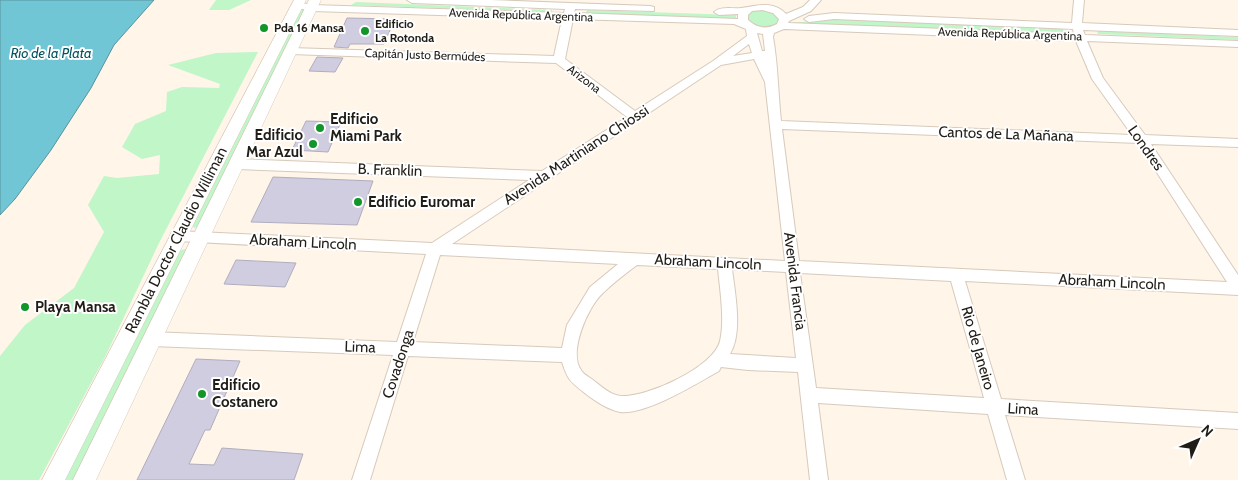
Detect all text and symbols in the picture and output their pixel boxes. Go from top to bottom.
street label: Avenida República Argentina [449,4,594,25]
place label: Edificio La Rotonda [375,16,434,45]
place label: Pda 16 Mansa [274,20,344,35]
marker: Pda 16 Mansa [258,22,270,34]
street label: Avenida República Argentina [938,23,1083,44]
marker: Edificio La Rotonda [359,25,371,37]
water label: Río de la Plata [10,44,92,62]
street label: Capitán Justo Bermúdes [364,45,486,64]
street label: Arizona [564,61,604,96]
street label: Avenida Martiniano Chiossi [500,101,652,209]
place label: Edificio Miami Park [330,110,403,145]
marker: Edificio Miami Park [314,122,326,134]
street label: Londres [1124,122,1168,174]
street label: Cantos de La Mañana [938,123,1075,145]
place label: Edificio Mar Azul [246,126,303,161]
marker: Edificio Mar Azul [307,138,319,150]
street label: Rambla Doctor Claudio Williman [121,144,231,336]
street label: B. Franklin [357,160,423,180]
place label: Edificio Euromar [368,193,475,211]
marker: Edificio Euromar [352,196,364,208]
street label: Abraham Lincoln [249,230,357,254]
street label: Avenida Francia [780,231,810,332]
street label: Abraham Lincoln [654,250,762,274]
street label: Abraham Lincoln [1058,270,1166,294]
place label: Playa Mansa [35,298,116,316]
marker: Playa Mansa [19,301,31,313]
street label: Rio de Janeiro [957,304,999,392]
street label: Covadonga [378,327,418,401]
street label: Lima [344,337,377,357]
place label: Edificio Costanero [212,376,278,411]
marker: Edificio Costanero [196,388,208,400]
street label: Lima [1007,399,1040,419]
north arrow [1173,415,1223,465]
text: N [1197,421,1217,441]

